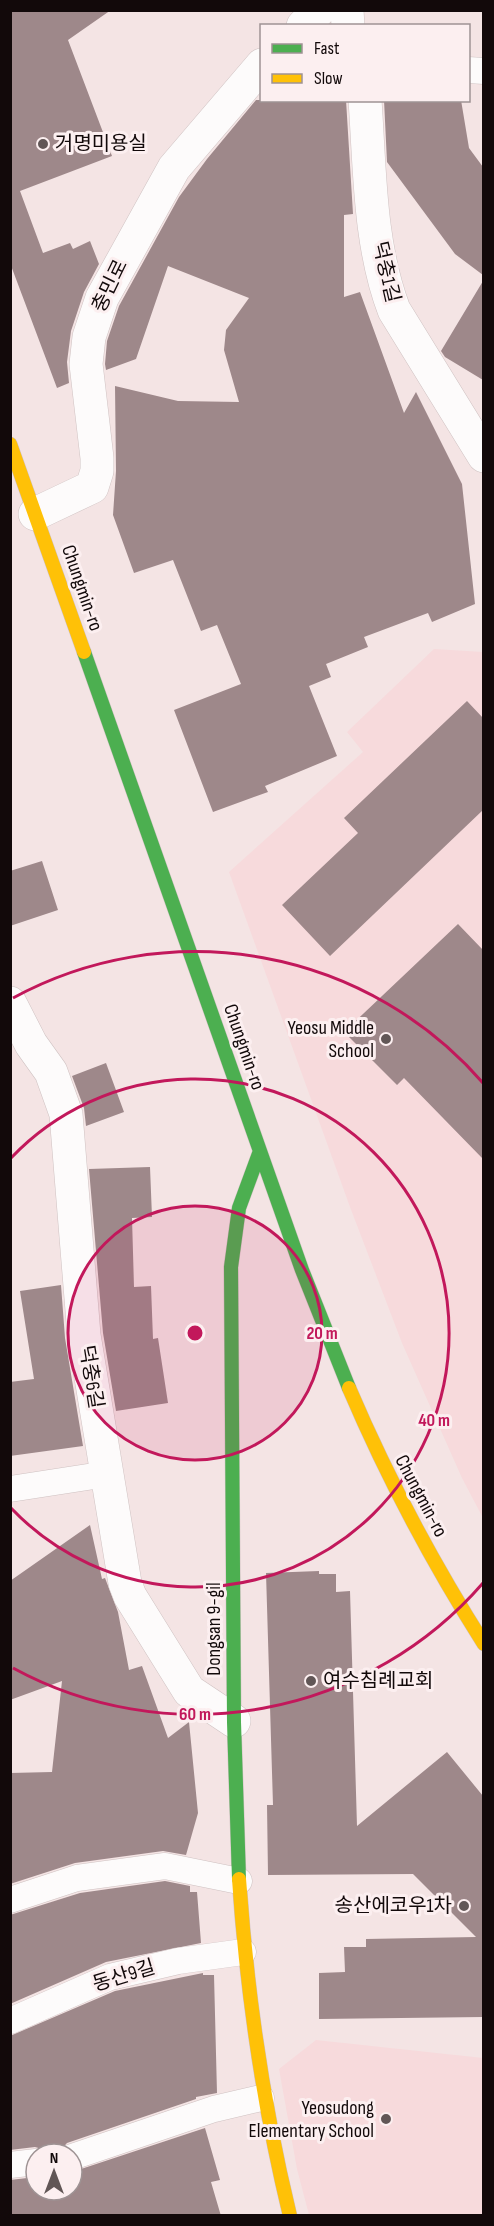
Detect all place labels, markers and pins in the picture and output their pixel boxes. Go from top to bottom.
place label: 거명미용실 [55,132,147,156]
marker: 거명미용실 [36,137,50,151]
place label: Yeosu Middle School [288,1016,374,1063]
marker: Yeosu Middle School [379,1032,393,1046]
centre of rings [185,1323,205,1343]
place label: 여수침례교회 [323,1669,433,1693]
marker: 여수침례교회 [304,1674,318,1688]
place label: 송산에코우1차 [335,1894,452,1918]
marker: 송산에코우1차 [457,1899,471,1913]
place label: Yeosudong Elementary School [248,2096,374,2143]
marker: Yeosudong Elementary School [379,2112,393,2126]

